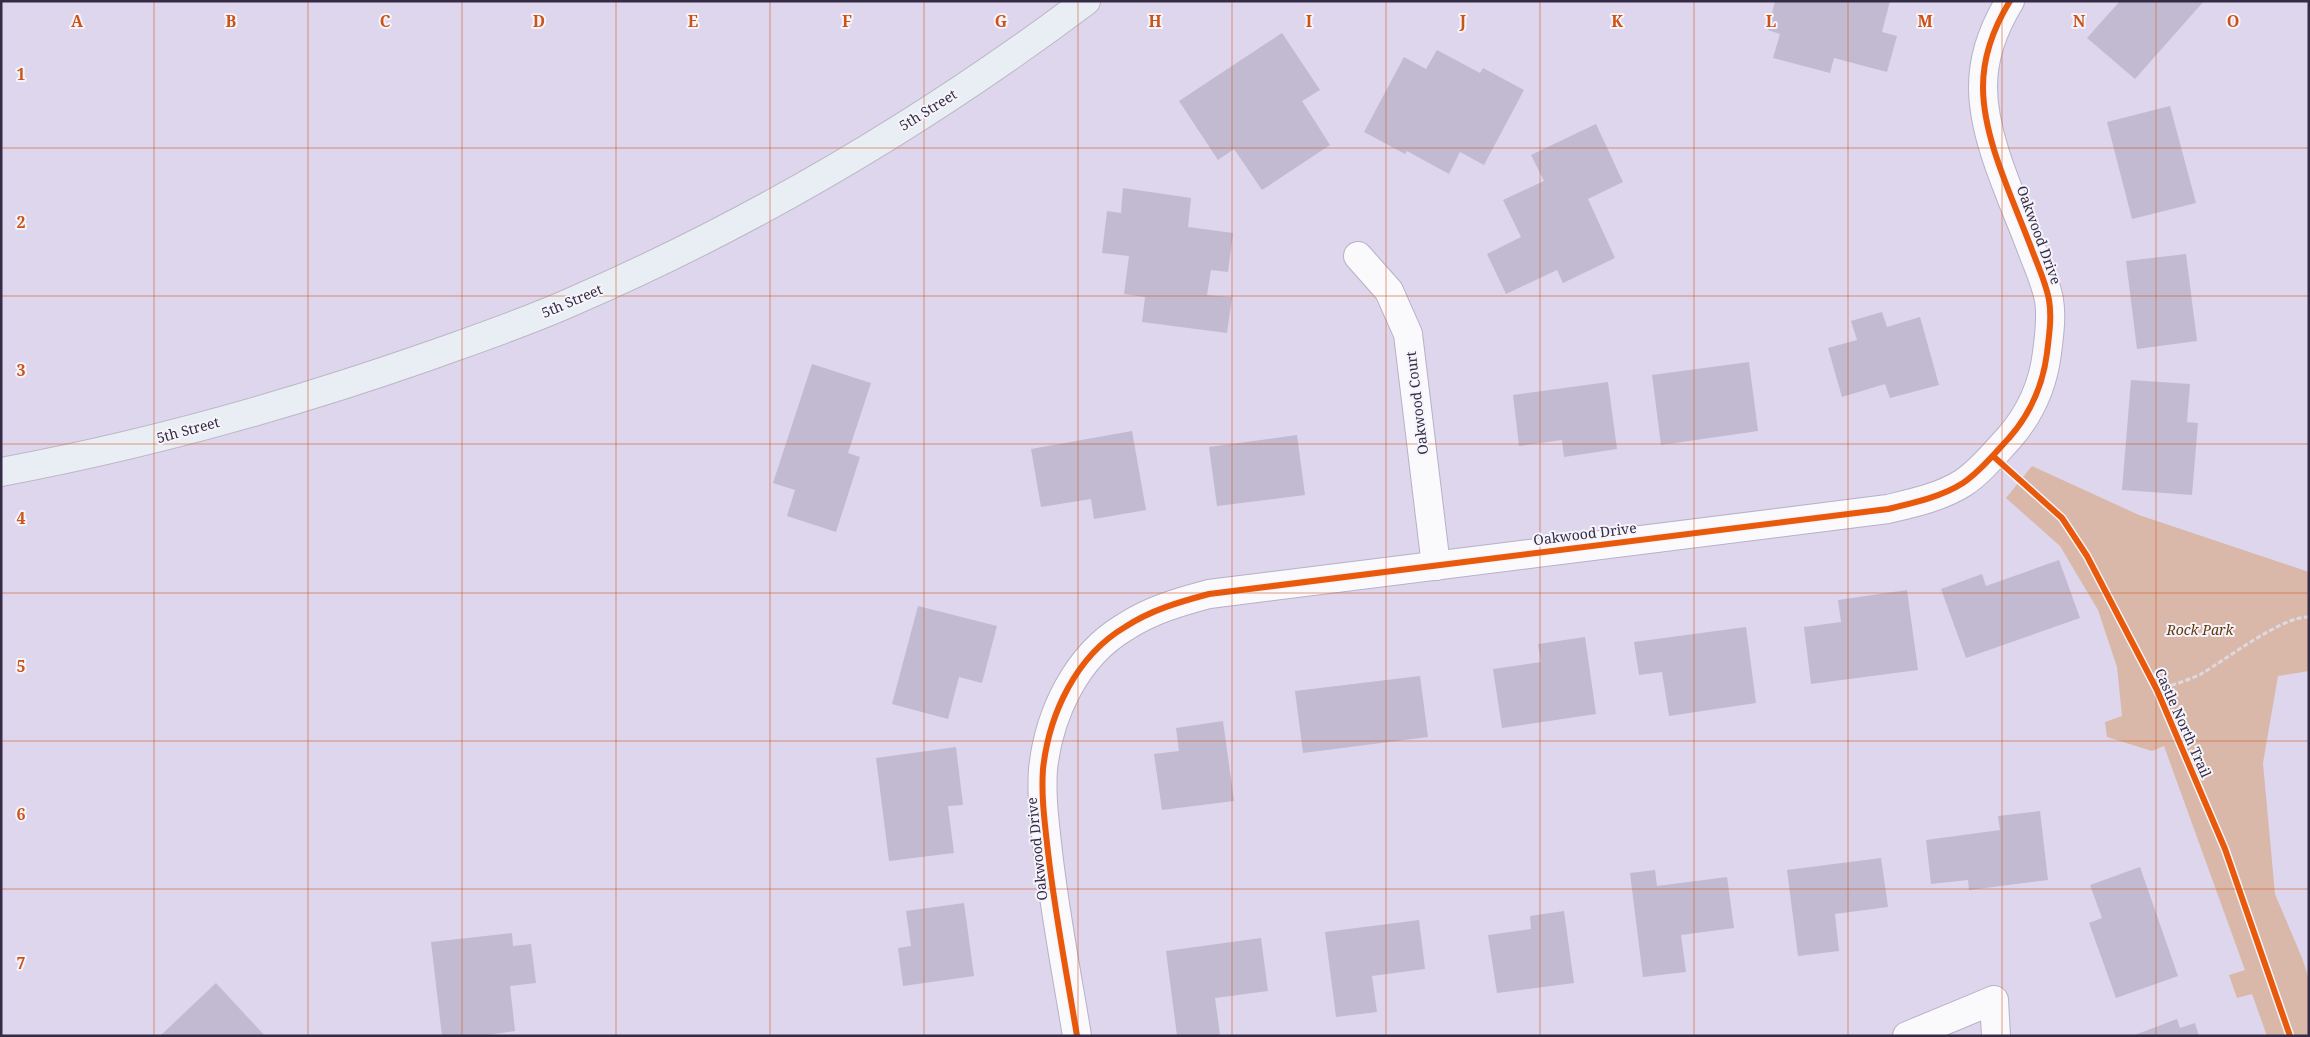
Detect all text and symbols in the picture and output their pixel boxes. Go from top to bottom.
text: A [71,10,84,32]
text: B [226,10,237,32]
text: C [380,10,391,32]
text: D [533,10,545,32]
text: E [688,10,698,32]
text: F [842,10,852,32]
text: G [995,10,1007,32]
text: H [1148,10,1162,32]
text: I [1306,10,1312,32]
text: J [1459,10,1467,32]
text: K [1611,10,1623,32]
text: L [1766,10,1776,32]
text: M [1917,10,1933,32]
text: N [2073,10,2086,32]
text: O [2227,10,2239,32]
text: 1 [16,63,26,85]
street label: 5th Street [895,84,960,135]
street label: Oakwood Drive [2013,183,2066,287]
text: 2 [16,211,26,233]
street label: 5th Street [538,279,605,322]
street label: Oakwood Court [1401,350,1432,456]
text: 3 [16,359,26,381]
street label: 5th Street [154,412,221,447]
text: 4 [16,507,26,529]
street label: Oakwood Drive [1532,518,1638,549]
park label: Rock Park [2165,620,2235,639]
text: 5 [16,655,26,677]
street label: Castle North Trail [2151,665,2216,781]
street label: Oakwood Drive [1022,796,1051,902]
text: 6 [16,803,26,825]
text: 7 [16,952,26,974]

